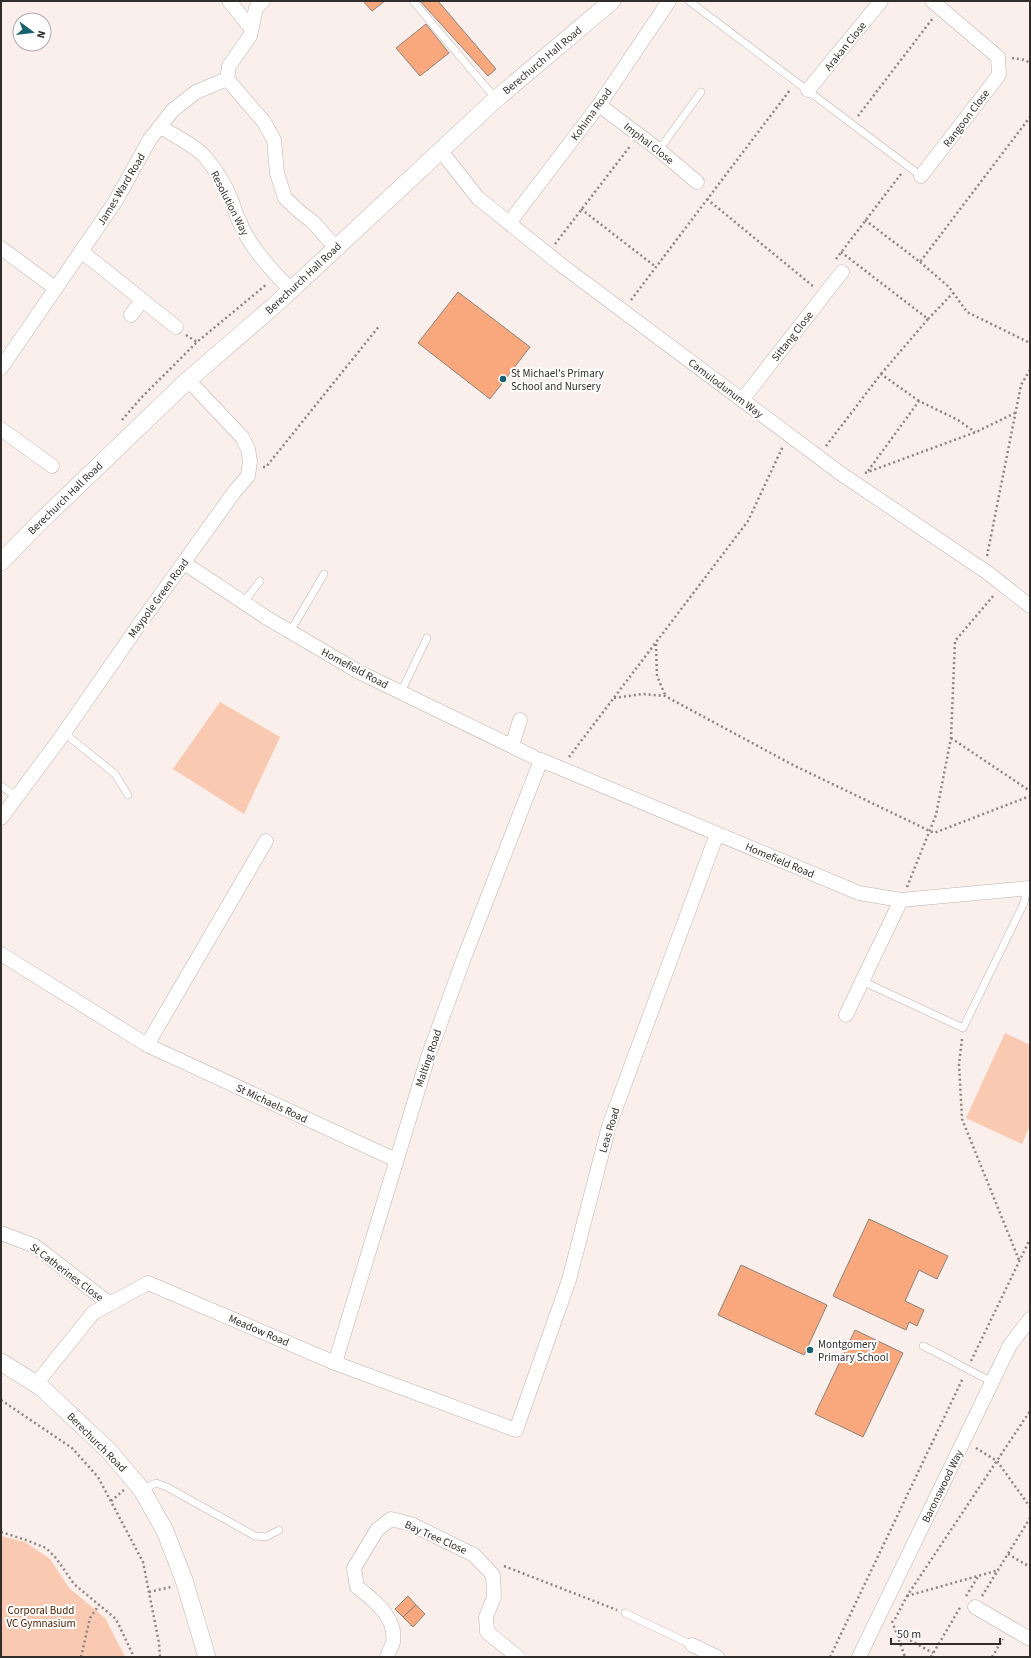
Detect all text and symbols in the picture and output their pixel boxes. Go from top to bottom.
north arrow [12,12,52,52]
street label: Arakan Close [821,18,870,74]
street label: Berechurch Hall Road [500,23,585,98]
text: N [33,29,49,40]
street label: Kohima Road [567,85,616,144]
street label: Rangoon Close [940,86,993,150]
street label: Imphal Close [621,119,677,168]
street label: James Ward Road [94,150,149,228]
street label: Resolution Way [207,168,252,238]
street label: Berechurch Hall Road [262,239,345,318]
street label: Sittang Close [768,308,817,365]
street label: Camulodunum Way [685,355,766,422]
place label: St Michael's Primary School and Nursery [511,366,604,394]
marker: St Michael's Primary School and Nursery [498,374,508,384]
street label: Berechurch Hall Road [24,459,106,538]
street label: Maypole Green Road [125,556,192,641]
street label: Homefield Road [319,645,391,692]
street label: Homefield Road [743,839,817,882]
street label: Malting Road [412,1027,445,1089]
street label: St Michaels Road [234,1080,310,1127]
street label: Leas Road [596,1106,623,1155]
street label: St Catherines Close [27,1240,107,1305]
street label: Meadow Road [226,1311,291,1350]
place label: Montgomery Primary School [818,1337,889,1365]
marker: Montgomery Primary School [805,1345,815,1355]
street label: Berechurch Road [64,1409,130,1475]
street label: Baronswood Way [918,1447,967,1525]
street label: Bay Tree Close [402,1517,470,1558]
park label: Corporal Budd VC Gymnasium [6,1603,76,1631]
scale bar [891,1620,1000,1646]
text: 50 m [897,1626,921,1643]

